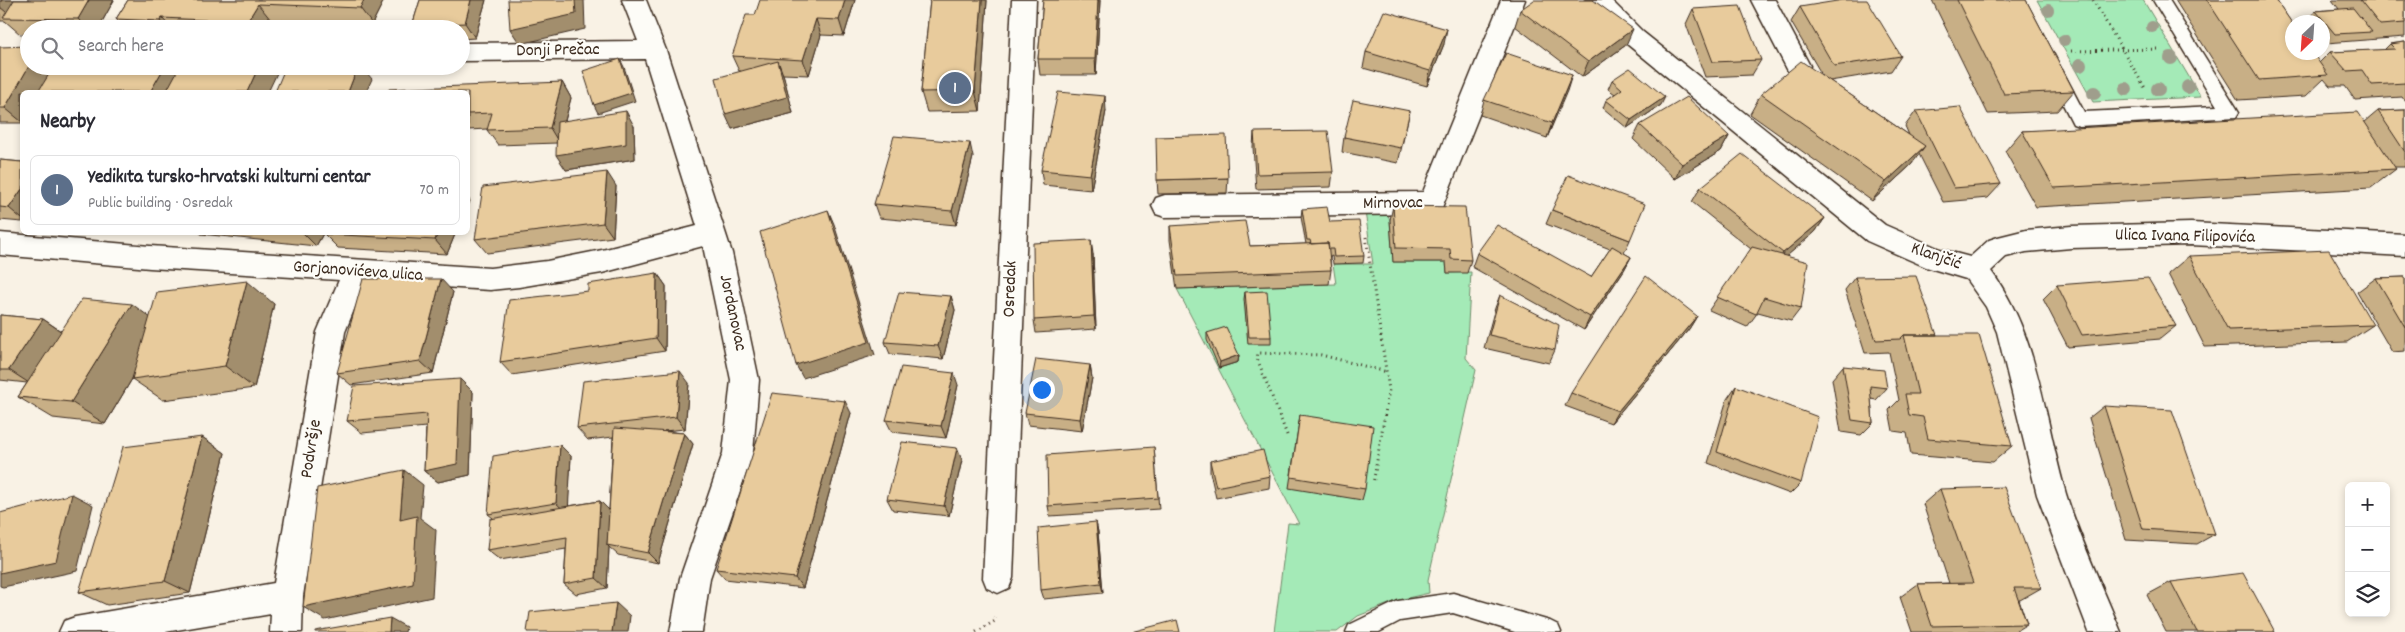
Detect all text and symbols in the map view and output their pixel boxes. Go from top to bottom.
north arrow [2285,15,2330,60]
search box [20,20,470,75]
icon: search [38,34,66,62]
text: Search here [78,34,164,61]
street label: Donji Prečac [516,38,600,64]
pin: 1 [939,69,971,107]
text: Nearby [40,108,95,138]
text: Yedikıta tursko-hrvatski kulturni centar [88,165,371,192]
text: 1 [55,179,59,202]
text: 70 m [419,179,449,202]
street label: Mirnovac [1363,191,1423,217]
text: Public building · Osredak [88,192,233,215]
street label: Ulica Ivana Filipovića [2115,223,2256,251]
street label: Klanjčić [1907,237,1965,277]
street label: Gorjanovićeva ulica [292,255,424,289]
street label: Osredak [998,260,1024,318]
street label: Jordanovac [712,272,752,354]
your location [1029,377,1055,403]
street label: Podvršje [295,418,329,480]
map controls [2345,482,2390,617]
button: + [2345,482,2390,527]
button: − [2345,527,2390,572]
button: layers [2345,572,2390,617]

